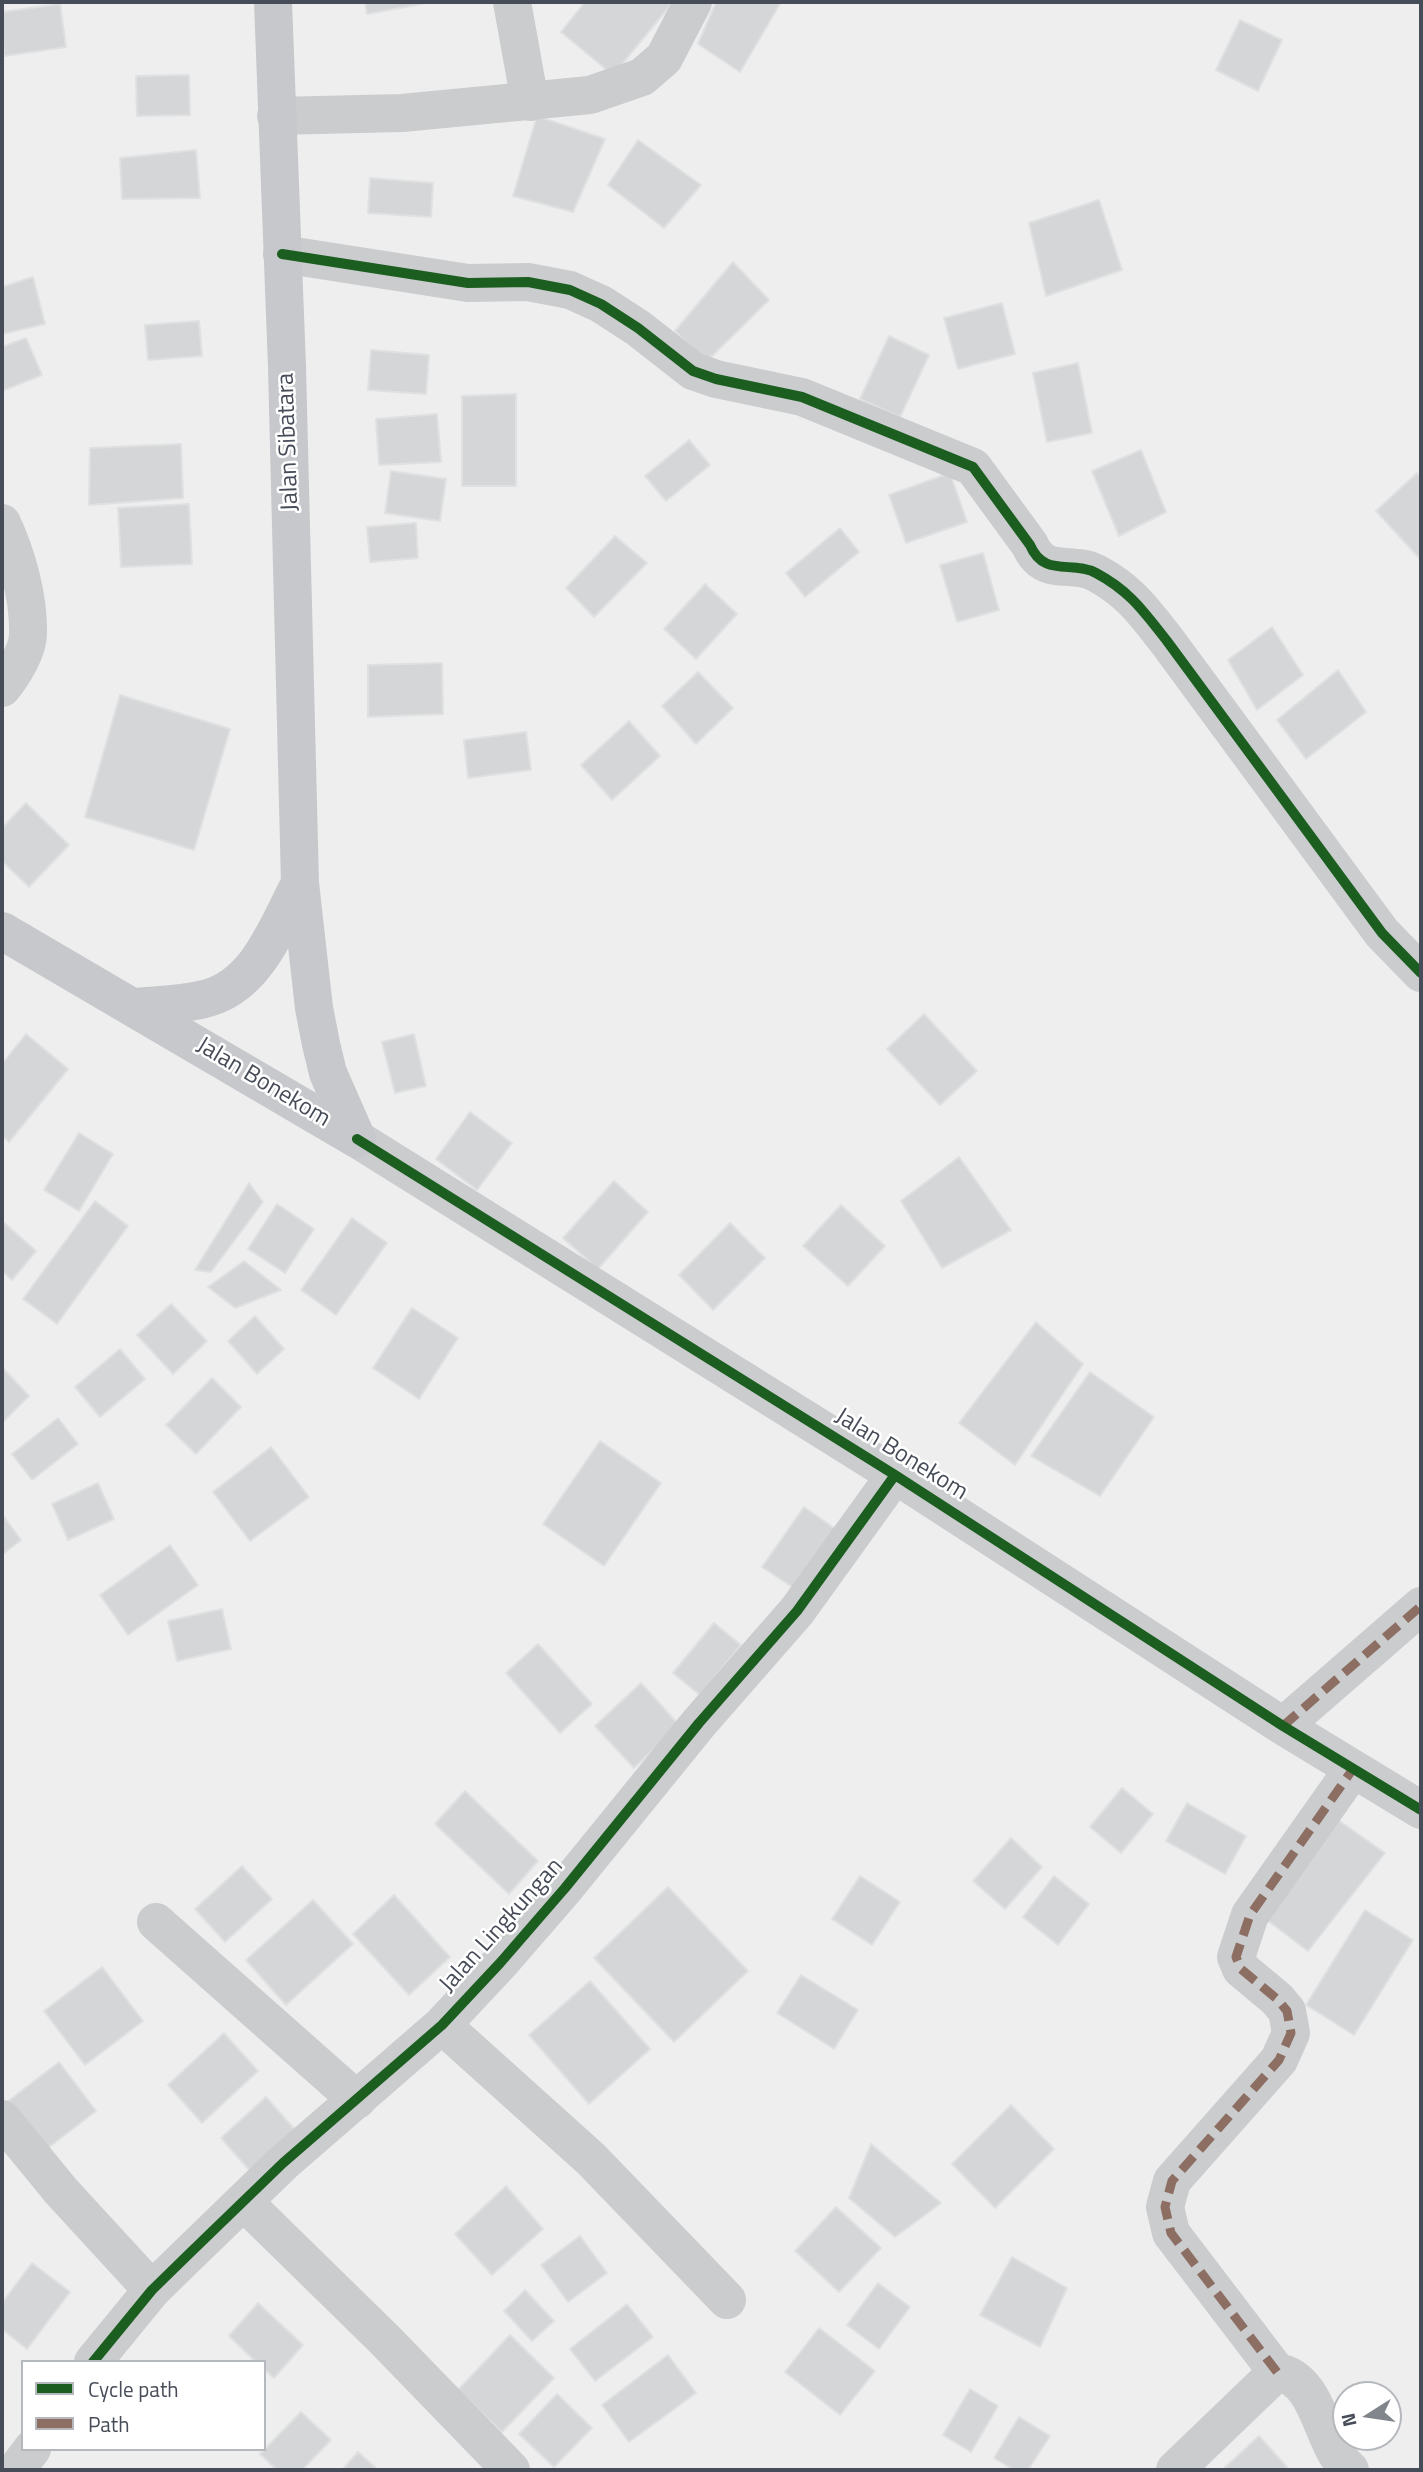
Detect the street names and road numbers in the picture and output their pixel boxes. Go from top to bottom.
street label: Jalan Sibatara [272,372,306,512]
street label: Jalan Bonekom [191,1032,335,1134]
street label: Jalan Bonekom [829,1403,973,1507]
street label: Jalan Lingkungan [434,1853,570,1999]

